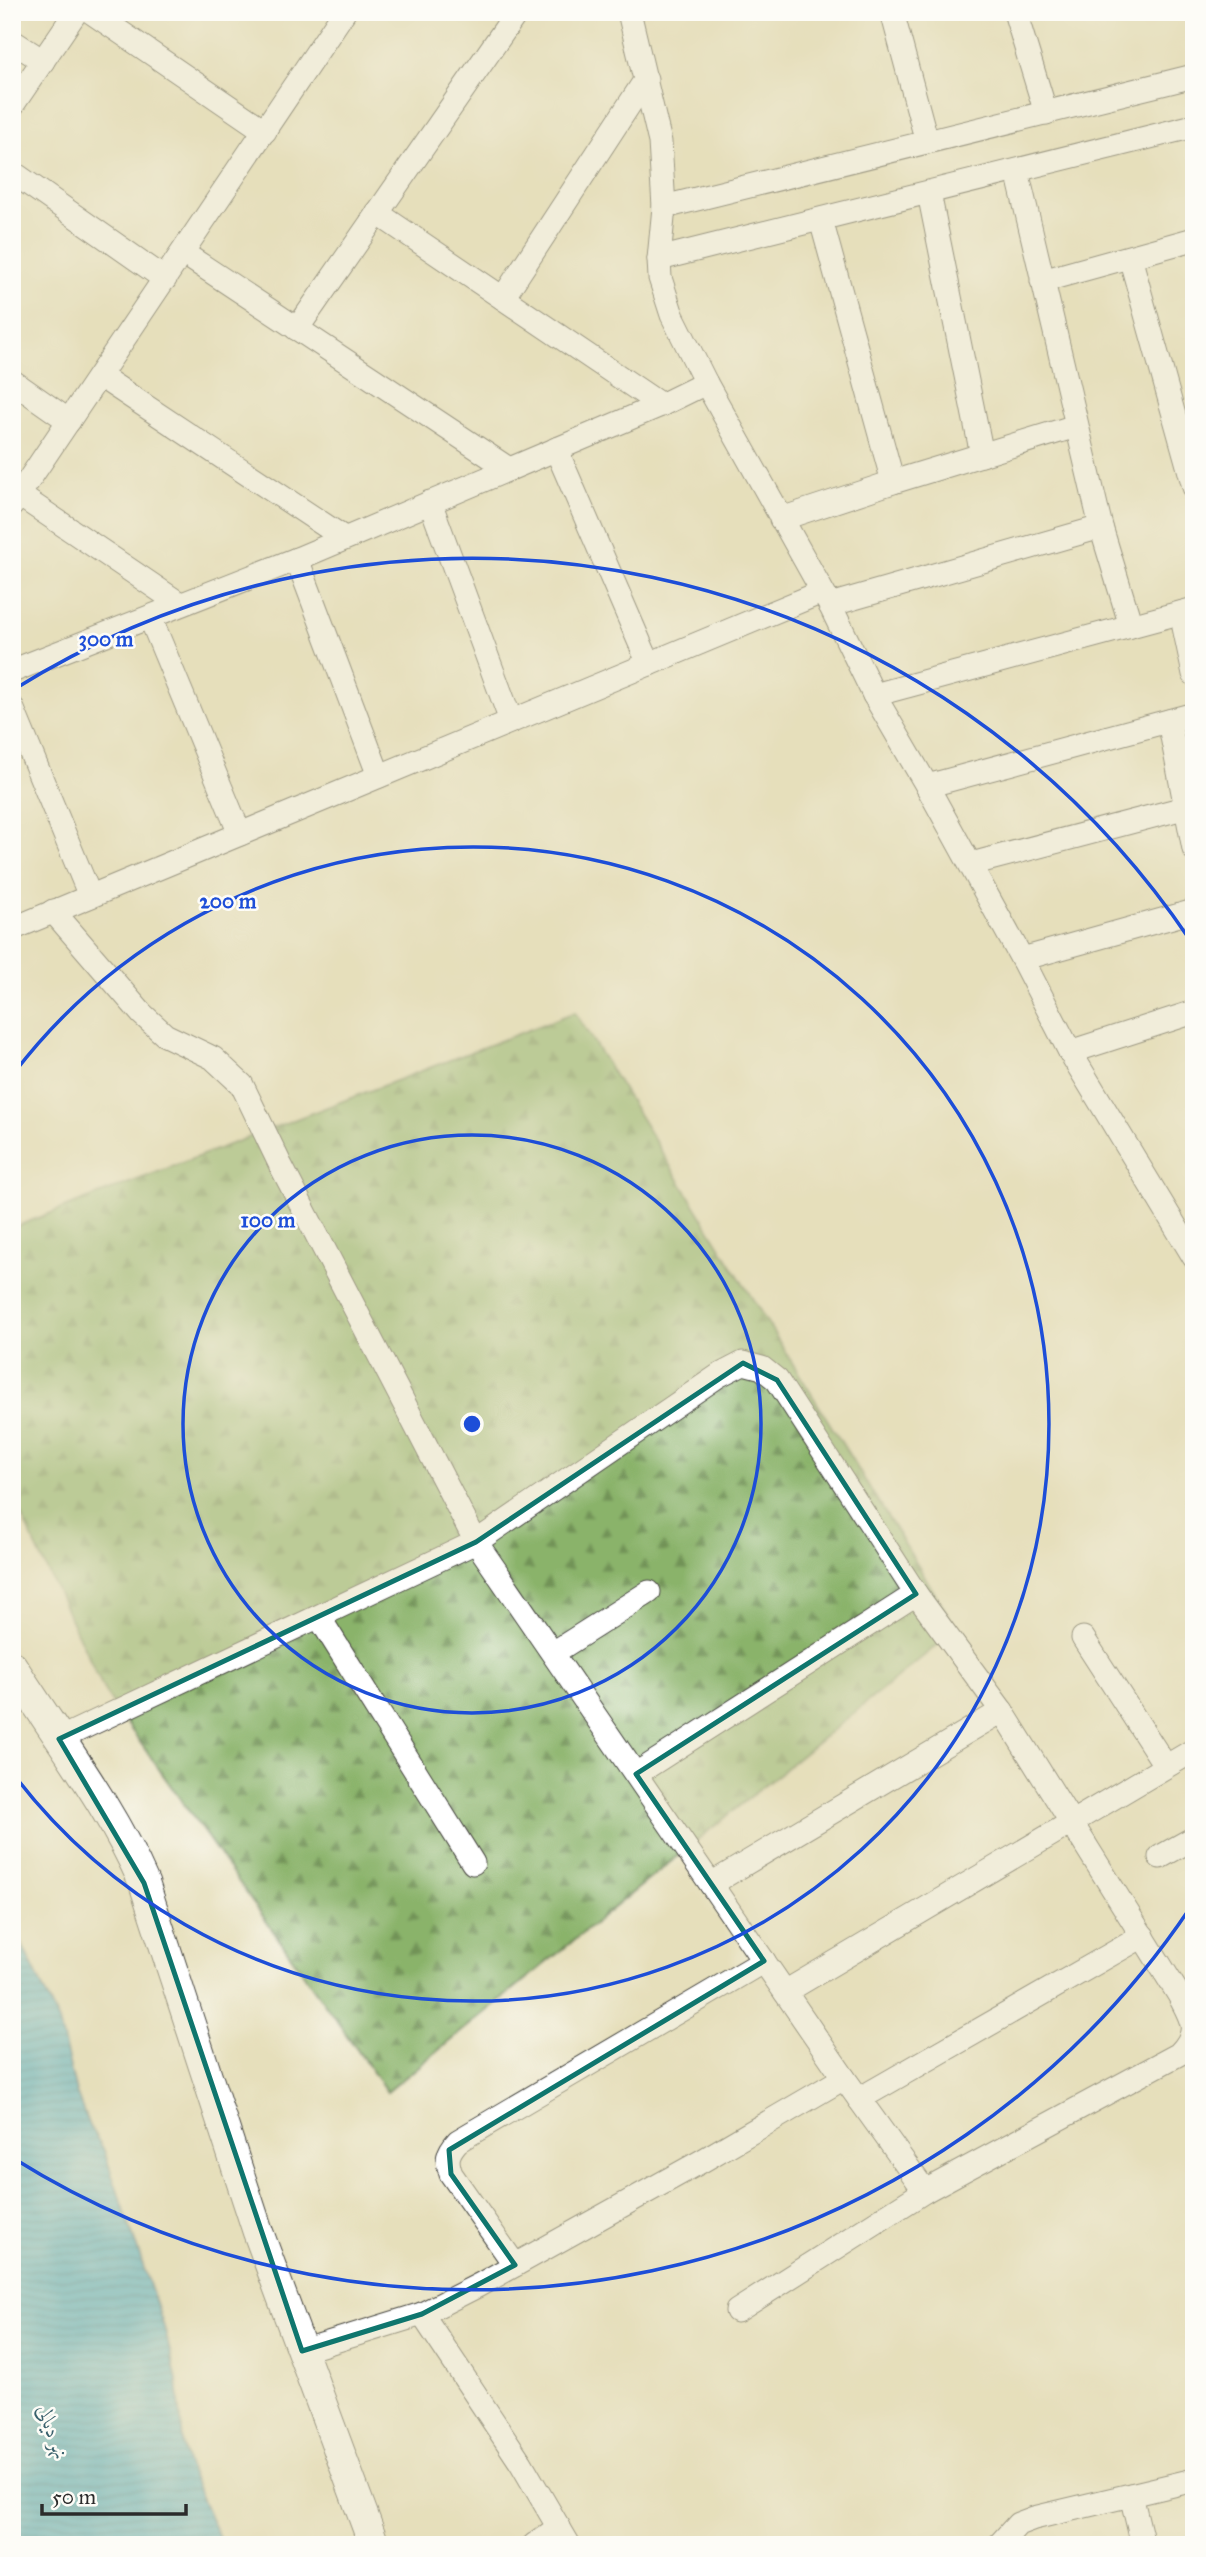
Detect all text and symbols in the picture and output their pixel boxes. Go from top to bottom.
text: 300 m [78,626,134,652]
text: 200 m [200,888,257,914]
text: 100 m [241,1207,296,1233]
centre of rings [460,1412,484,1436]
water label: نهر ديالى [30,2401,75,2463]
scale bar [42,2473,186,2517]
text: 50 m [52,2484,97,2510]

